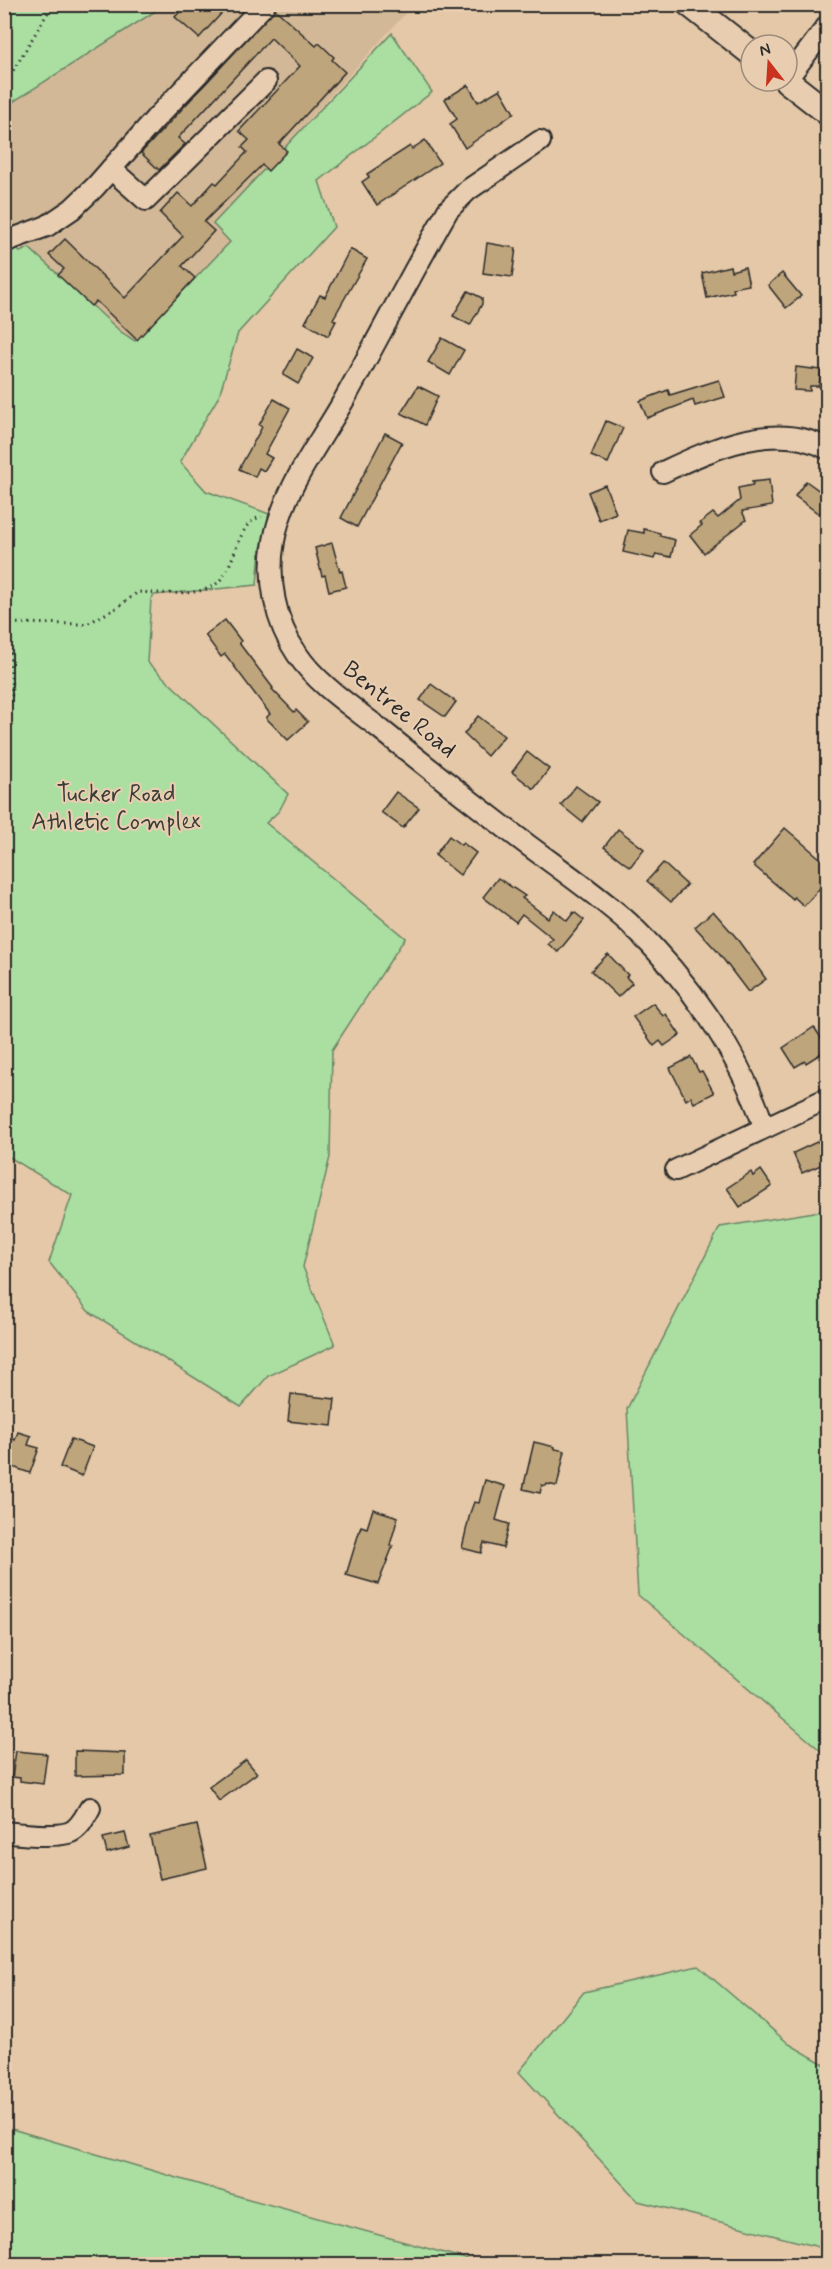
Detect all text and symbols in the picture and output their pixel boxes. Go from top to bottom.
north arrow [739,33,799,93]
text: N [757,38,773,62]
street label: Bentree Road [335,654,463,766]
park label: Tucker Road Athletic Complex [31,779,201,838]

